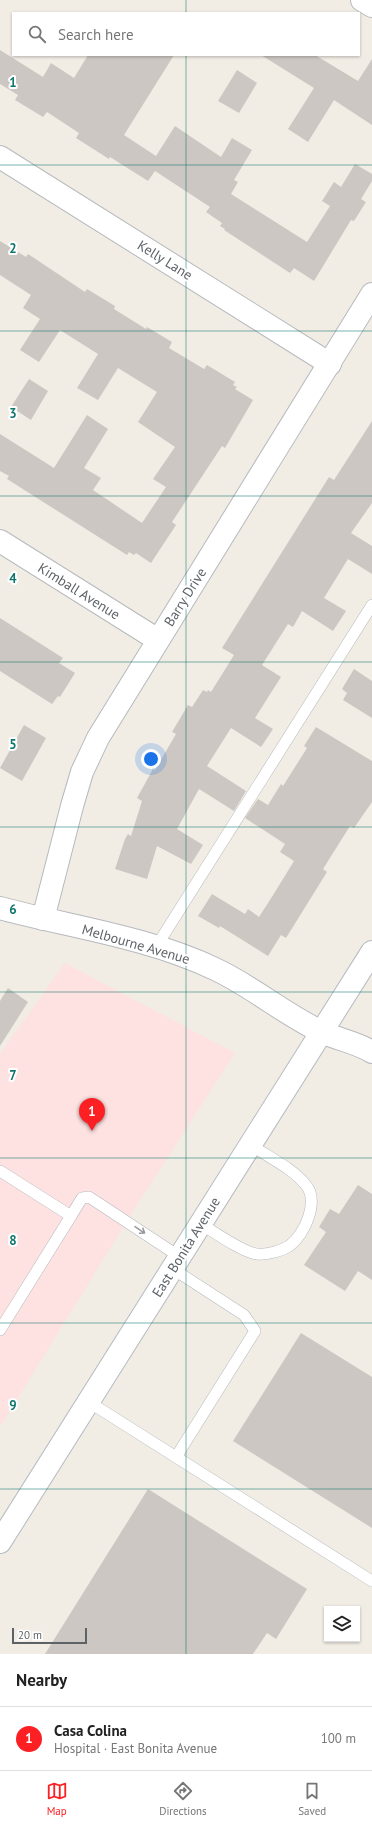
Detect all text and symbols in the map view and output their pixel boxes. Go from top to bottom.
search box [12,12,360,56]
icon: search [26,23,48,45]
text: Search here [58,25,134,44]
text: 1 [9,74,17,91]
street label: Kelly Lane [134,236,196,284]
text: 2 [9,240,17,257]
text: 3 [9,405,17,422]
street label: Kimball Avenue [35,559,123,623]
street label: Barry Drive [160,564,210,630]
text: 4 [9,570,17,587]
text: 5 [9,736,17,753]
your location [141,749,161,769]
text: 6 [9,901,17,918]
street label: Melbourne Avenue [80,920,192,968]
text: 7 [9,1067,17,1084]
pin: 1 [79,1098,105,1131]
street label: East Bonita Avenue [148,1194,224,1300]
one-way arrow [134,1226,145,1234]
text: 8 [9,1232,17,1249]
text: 9 [9,1397,17,1414]
map controls [324,1606,360,1642]
button: layers [324,1606,360,1642]
scale bar [12,1626,87,1645]
text: 20 m [18,1628,42,1642]
text: Nearby [16,1669,67,1691]
text: Casa Colina [54,1721,127,1740]
text: 1 [25,1730,33,1747]
text: 100 m [321,1730,356,1747]
text: Hospital · East Bonita Avenue [54,1740,217,1757]
tab: Map [46,1780,68,1818]
tab: Directions [159,1780,207,1818]
tab: Saved [298,1780,326,1818]

